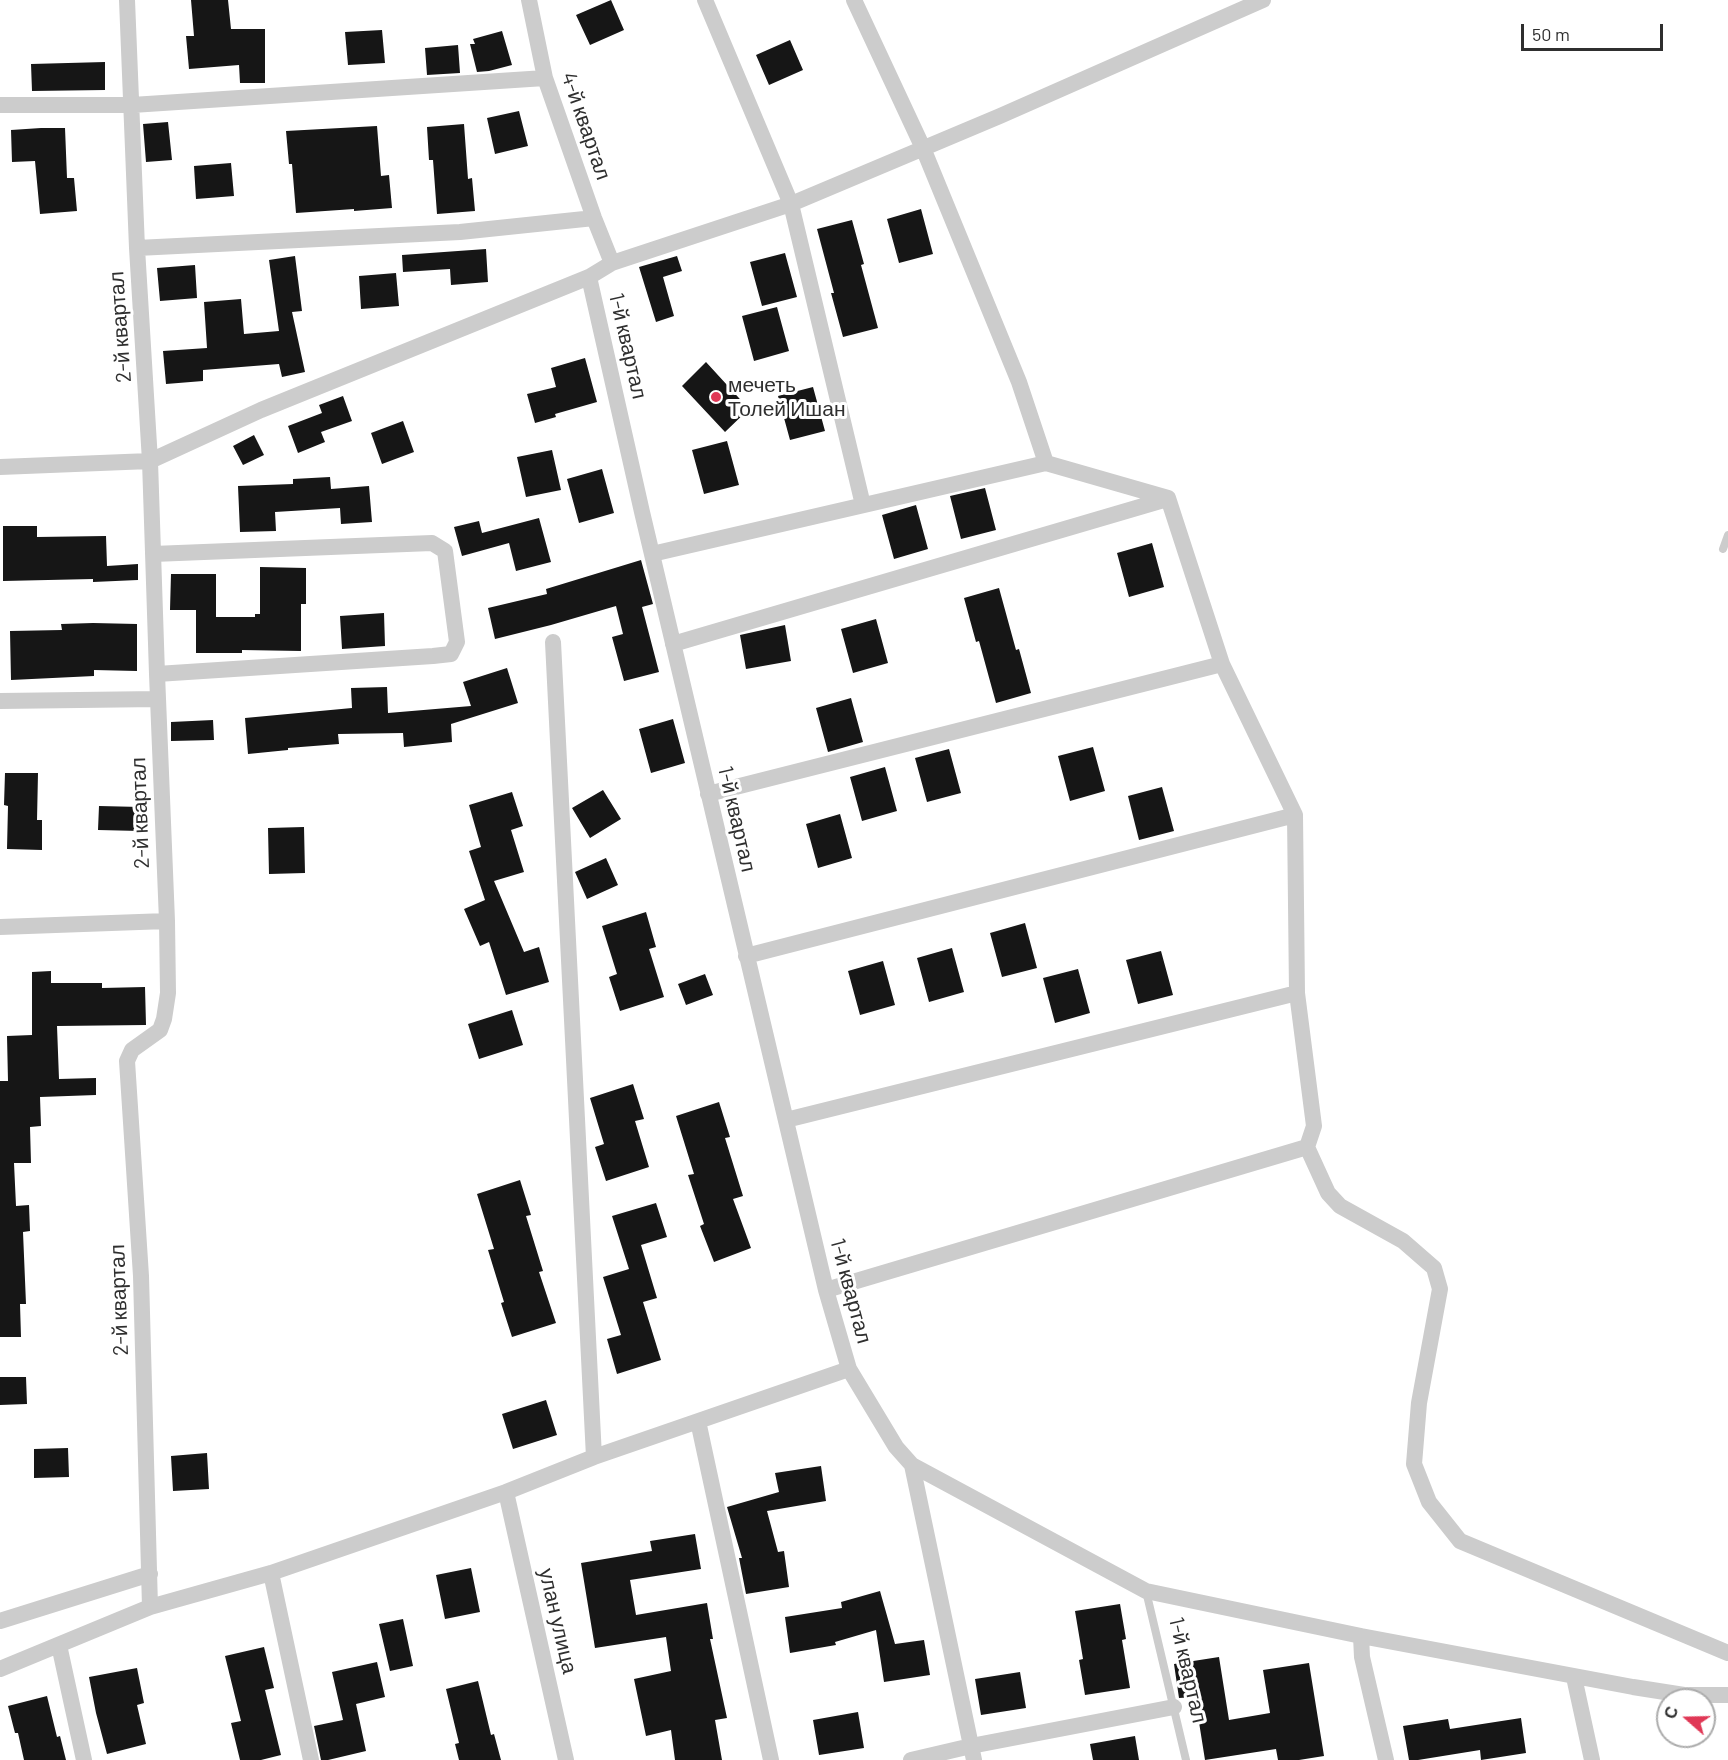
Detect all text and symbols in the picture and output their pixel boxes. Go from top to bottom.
scale bar [1524,12,1666,50]
text: 50 m [1532,23,1570,45]
street label: 4-й квартал [556,69,616,183]
street label: 2-й квартал [104,270,136,384]
street label: 1-й квартал [604,291,652,401]
place label: мечеть Толей Ишан [728,372,845,422]
marker: мечеть Толей Ишан [709,390,723,404]
street label: 2-й квартал [125,757,155,869]
street label: 1-й квартал [713,764,761,874]
street label: 1-й квартал [825,1236,877,1346]
street label: 2-й квартал [104,1244,134,1356]
street label: улан улица [534,1566,582,1676]
street label: 1-й квартал [1164,1615,1212,1725]
north arrow [1656,1688,1716,1748]
text: С [1660,1704,1681,1721]

